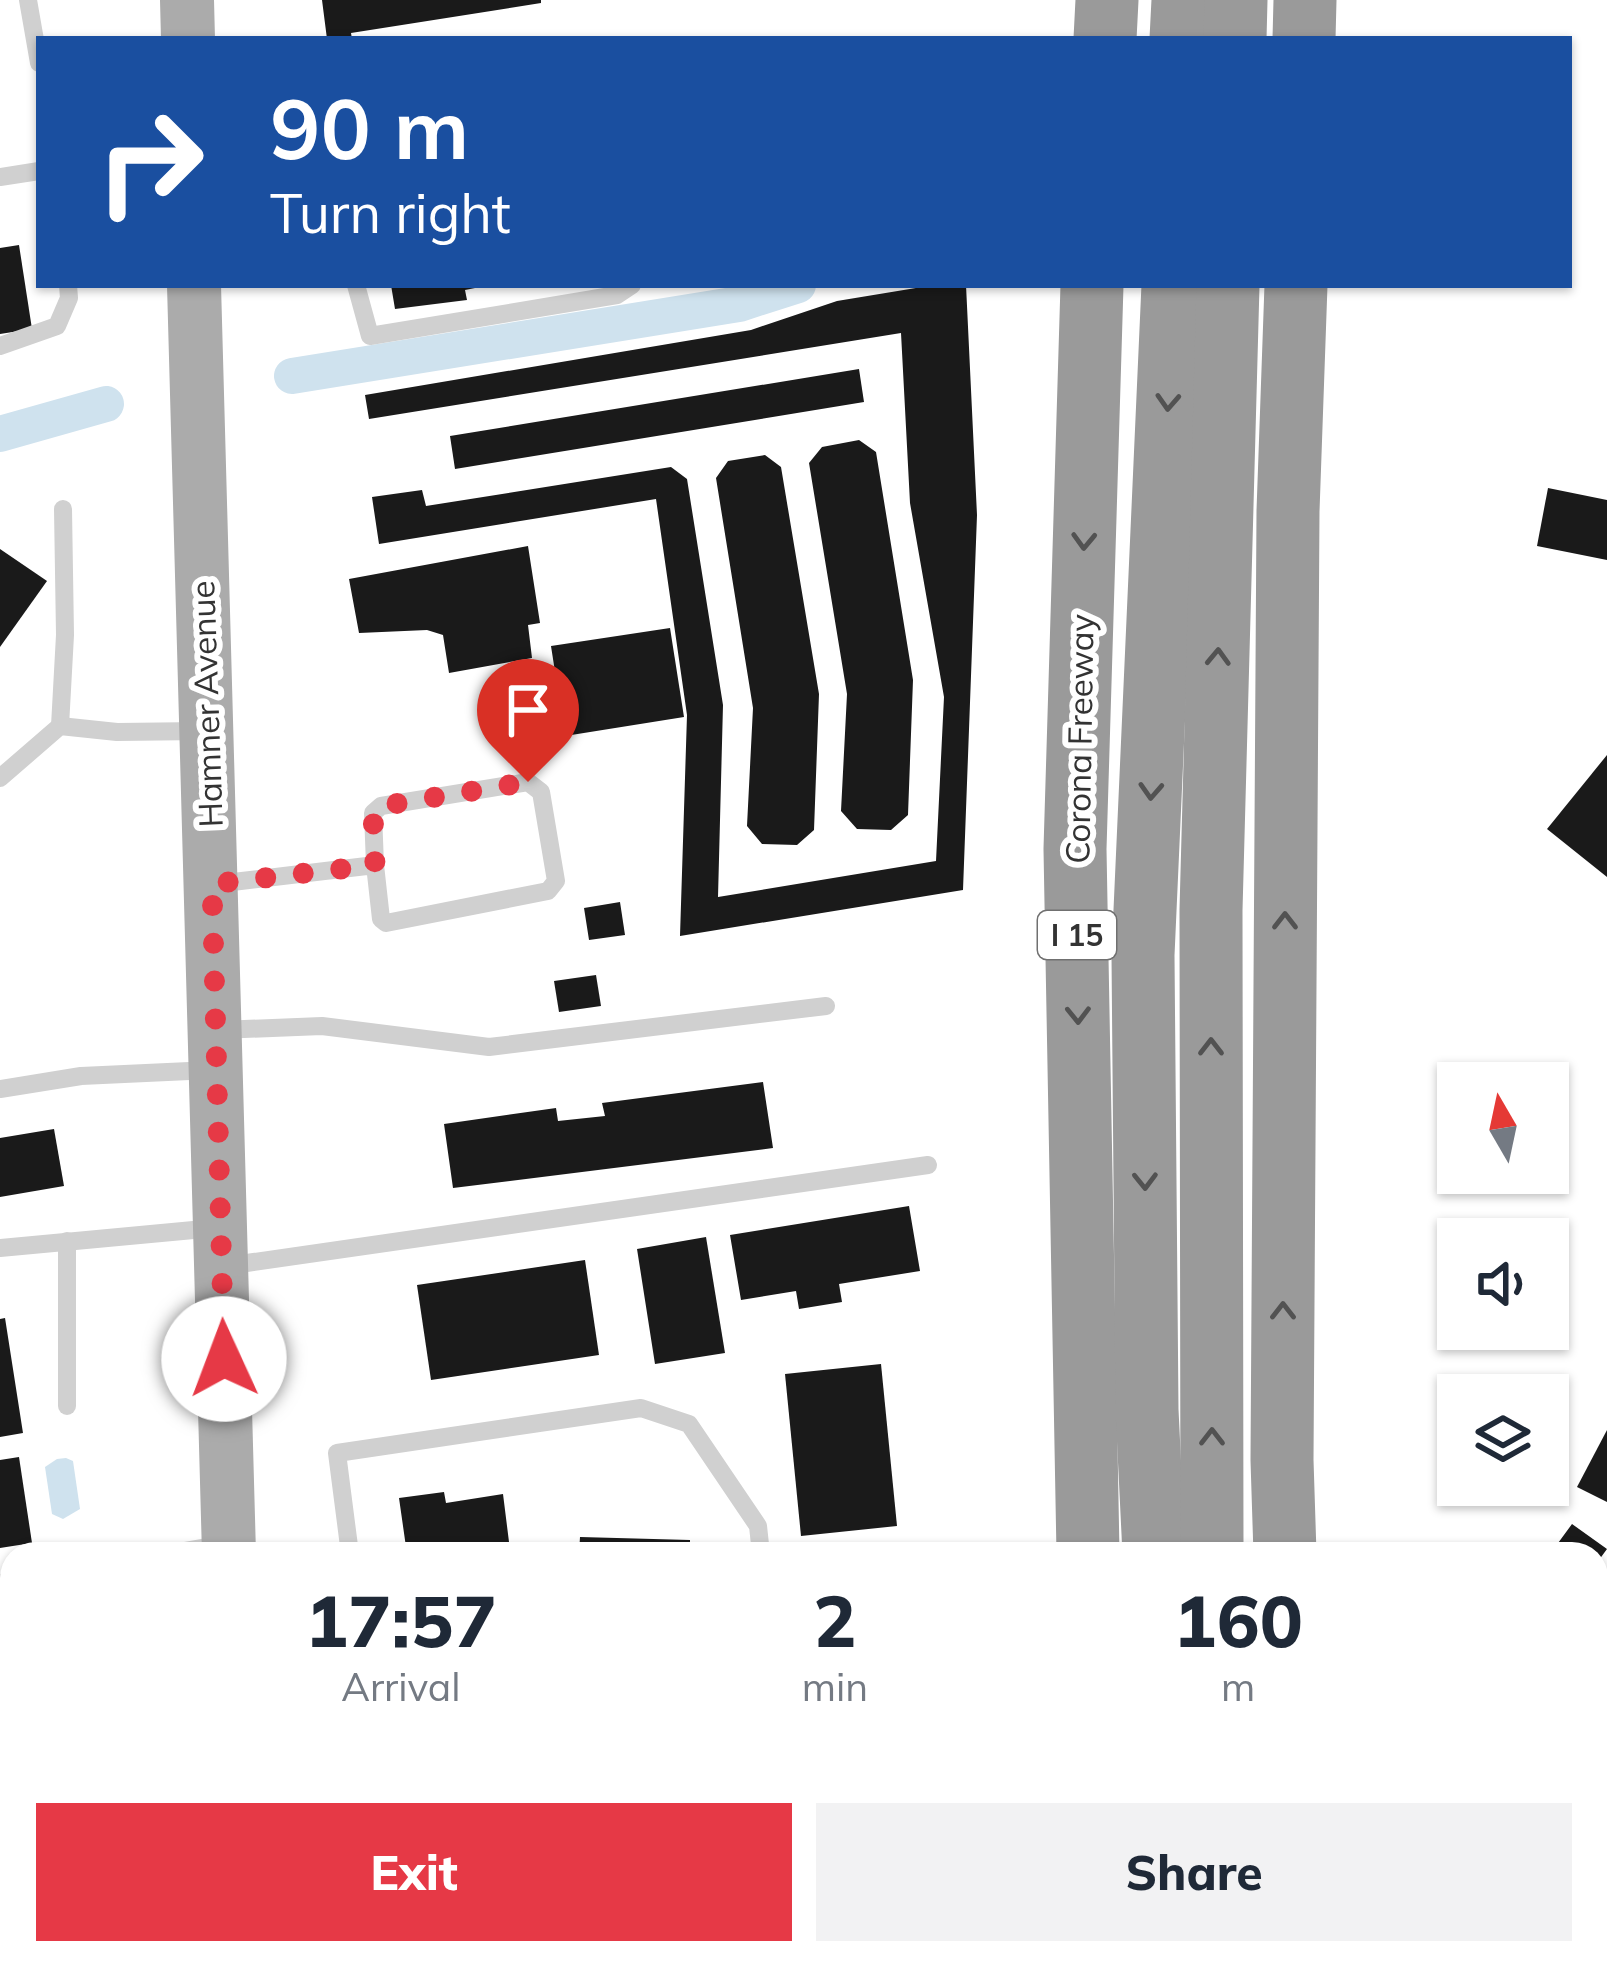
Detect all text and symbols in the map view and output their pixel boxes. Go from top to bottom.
text: 90 m [270,75,469,180]
icon: right [72,84,228,240]
text: Turn right [270,179,511,247]
one-way arrow [1155,393,1181,412]
one-way arrow [1071,532,1097,551]
street label: Hamner Avenue [181,580,231,828]
street label: Corona Freeway [1056,613,1102,864]
one-way arrow [1204,647,1230,666]
pin [477,659,579,782]
icon: arrive [495,677,561,743]
one-way arrow [1138,783,1164,801]
road number: I 15 [1038,911,1116,959]
one-way arrow [1272,911,1298,930]
one-way arrow [1065,1007,1091,1025]
one-way arrow [1198,1037,1224,1055]
north arrow [1437,1062,1569,1194]
map controls [1437,1062,1569,1506]
one-way arrow [1132,1173,1158,1191]
button: sound [1437,1218,1569,1350]
position arrow [161,1296,287,1422]
one-way arrow [1270,1301,1296,1319]
button: layers [1437,1374,1569,1506]
one-way arrow [1199,1427,1225,1445]
text: 17:57 [305,1575,497,1665]
text: 2 [813,1575,857,1665]
text: 160 [1173,1575,1303,1665]
text: Arrival [341,1662,461,1711]
text: min [802,1662,868,1711]
text: m [1221,1662,1255,1711]
button: Exit [36,1803,792,1941]
button: Share [816,1803,1572,1941]

